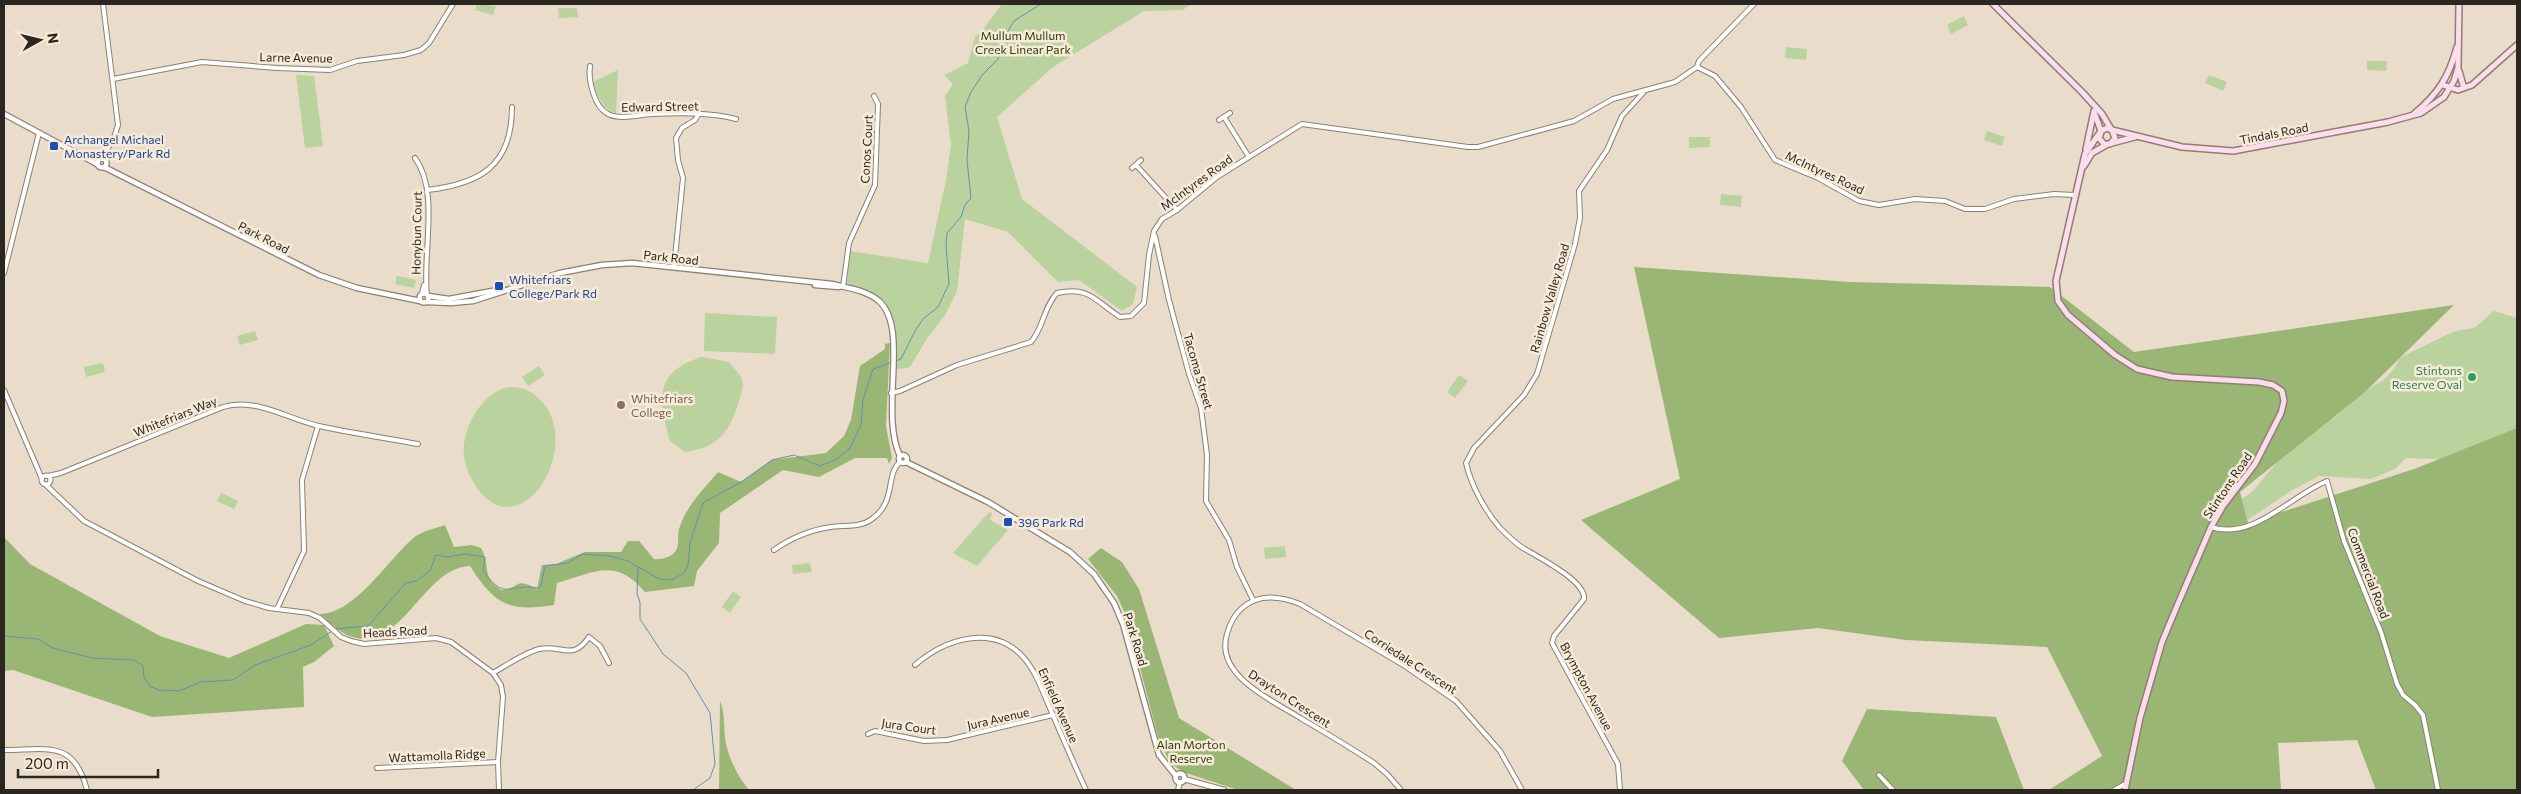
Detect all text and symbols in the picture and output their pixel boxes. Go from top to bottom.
north arrow [15,15,65,65]
park label: Mullum Mullum Creek Linear Park [975,28,1071,56]
text: N [44,32,63,45]
street label: Larne Avenue [259,49,333,65]
street label: Edward Street [621,98,699,114]
street label: Conos Court [857,114,875,184]
street label: Tindals Road [2238,119,2310,147]
place label: Archangel Michael Monastery/Park Rd [64,132,170,160]
marker: Archangel Michael Monastery/Park Rd [48,140,60,152]
street label: McIntyres Road [1783,148,1867,196]
street label: McIntyres Road [1157,151,1235,213]
street label: Honybun Court [408,191,424,275]
street label: Park Road [236,218,292,256]
street label: Rainbow Valley Road [1527,242,1571,354]
street label: Park Road [643,247,699,267]
place label: Whitefriars College/Park Rd [509,272,597,300]
marker: Whitefriars College/Park Rd [493,280,505,292]
street label: Tacoma Street [1181,331,1217,411]
place label: Stintons Reserve Oval [2392,363,2462,391]
marker: Stintons Reserve Oval [2466,371,2478,383]
place label: Whitefriars College [631,391,693,419]
street label: Whitefriars Way [131,393,219,439]
marker: Whitefriars College [615,399,627,411]
street label: Stintons Road [2200,449,2254,521]
place label: 396 Park Rd [1018,515,1084,529]
marker: 396 Park Rd [1002,516,1014,528]
street label: Commercial Road [2345,526,2393,620]
street label: Park Road [1121,610,1151,668]
street label: Heads Road [363,622,428,640]
street label: Corriedale Crescent [1362,626,1460,696]
street label: Brympton Avenue [1558,640,1616,732]
street label: Enfield Avenue [1036,665,1082,745]
street label: Drayton Crescent [1246,666,1334,730]
street label: Jura Avenue [966,704,1031,733]
street label: Jura Court [881,715,937,738]
park label: Alan Morton Reserve [1156,737,1226,765]
street label: Wattamolla Ridge [388,745,486,765]
scale bar [18,746,158,778]
text: 200 m [25,754,69,772]

